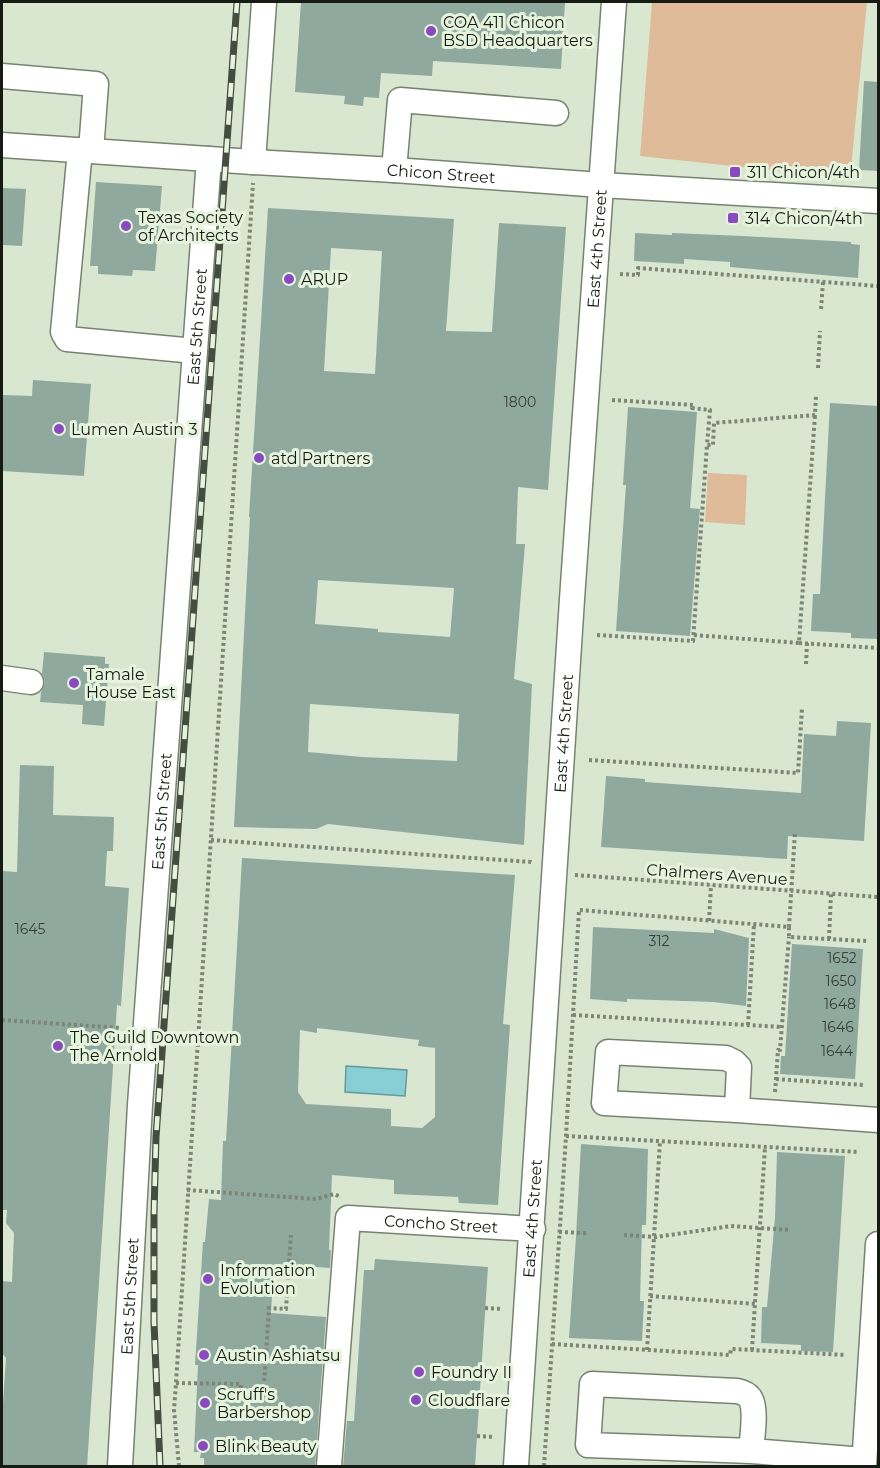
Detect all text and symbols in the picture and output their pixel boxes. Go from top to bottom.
place label: COA 411 Chicon BSD Headquarters [443,13,593,50]
marker: COA 411 Chicon BSD Headquarters [424,24,438,38]
street label: Chicon Street [386,161,497,187]
place label: 311 Chicon/4th [747,163,860,182]
marker: 311 Chicon/4th [728,165,742,179]
street label: East 4th Street [583,188,611,309]
place label: Texas Society of Architects [138,208,243,245]
place label: 314 Chicon/4th [745,209,863,228]
marker: 314 Chicon/4th [726,211,740,225]
marker: Texas Society of Architects [119,219,133,233]
street label: East 5th Street [184,267,211,386]
place label: ARUP [301,270,348,289]
marker: ARUP [282,272,296,286]
house number: 1800 [504,393,536,411]
place label: Lumen Austin 3 [71,420,197,439]
marker: Lumen Austin 3 [52,422,66,436]
place label: atd Partners [271,449,370,468]
marker: atd Partners [252,451,266,465]
place label: Tamale House East [86,665,176,702]
street label: East 4th Street [550,673,577,794]
marker: Tamale House East [67,676,81,690]
street label: East 5th Street [148,752,176,871]
street label: Chalmers Avenue [646,860,788,889]
house number: 1645 [15,920,45,938]
house number: 312 [649,932,669,950]
house number: 1652 [827,949,857,967]
house number: 1650 [826,972,856,990]
house number: 1648 [824,995,856,1013]
house number: 1646 [822,1018,854,1036]
place label: The Guild Downtown The Arnold [70,1028,239,1065]
marker: The Guild Downtown The Arnold [51,1039,65,1053]
house number: 1644 [821,1042,854,1060]
street label: East 4th Street [519,1158,546,1279]
street label: Concho Street [383,1211,499,1237]
street label: East 5th Street [117,1237,143,1356]
place label: Information Evolution [220,1261,315,1298]
marker: Information Evolution [201,1272,215,1286]
place label: Austin Ashiatsu [216,1346,341,1365]
marker: Austin Ashiatsu [197,1348,211,1362]
place label: Foundry II [431,1363,512,1382]
marker: Foundry II [412,1365,426,1379]
place label: Scruff's Barbershop [217,1385,311,1422]
place label: Cloudflare [428,1391,510,1410]
marker: Cloudflare [409,1393,423,1407]
marker: Scruff's Barbershop [198,1396,212,1410]
place label: Blink Beauty [215,1437,317,1456]
marker: Blink Beauty [196,1439,210,1453]

